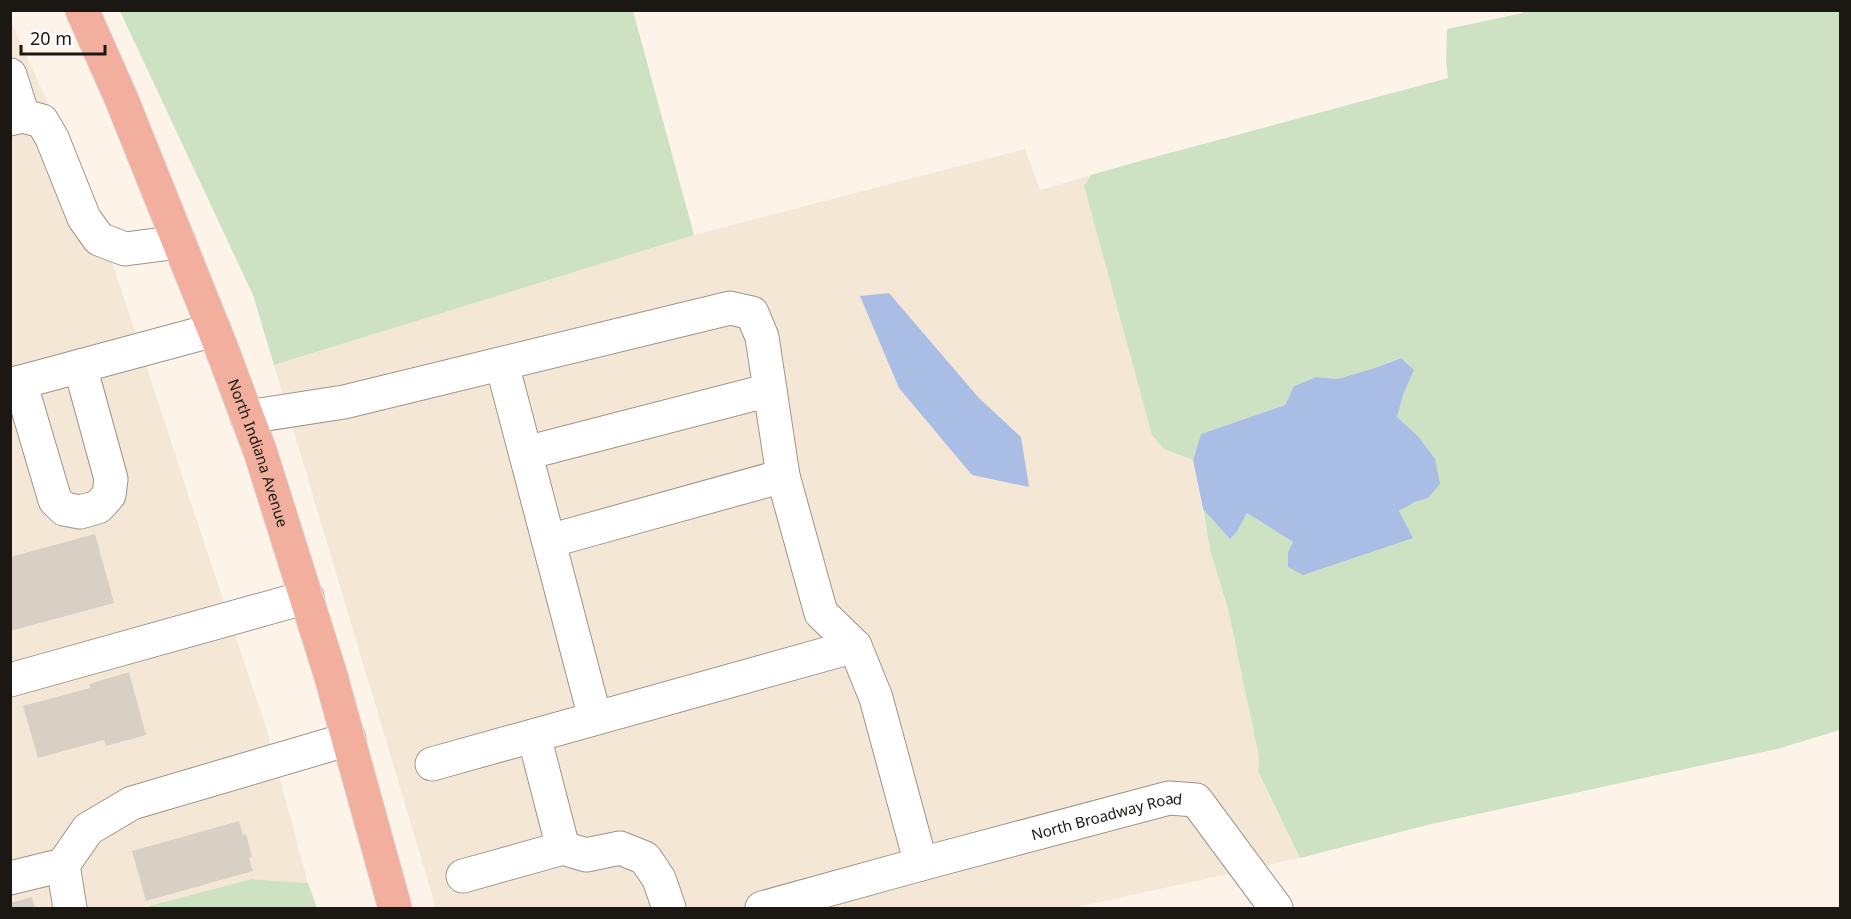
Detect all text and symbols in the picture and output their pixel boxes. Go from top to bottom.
scale bar [21,18,105,56]
text: 20 m [30,26,72,50]
street label: North Indiana Avenue [224,376,293,529]
street label: North Broadway Road [1029,787,1183,844]

